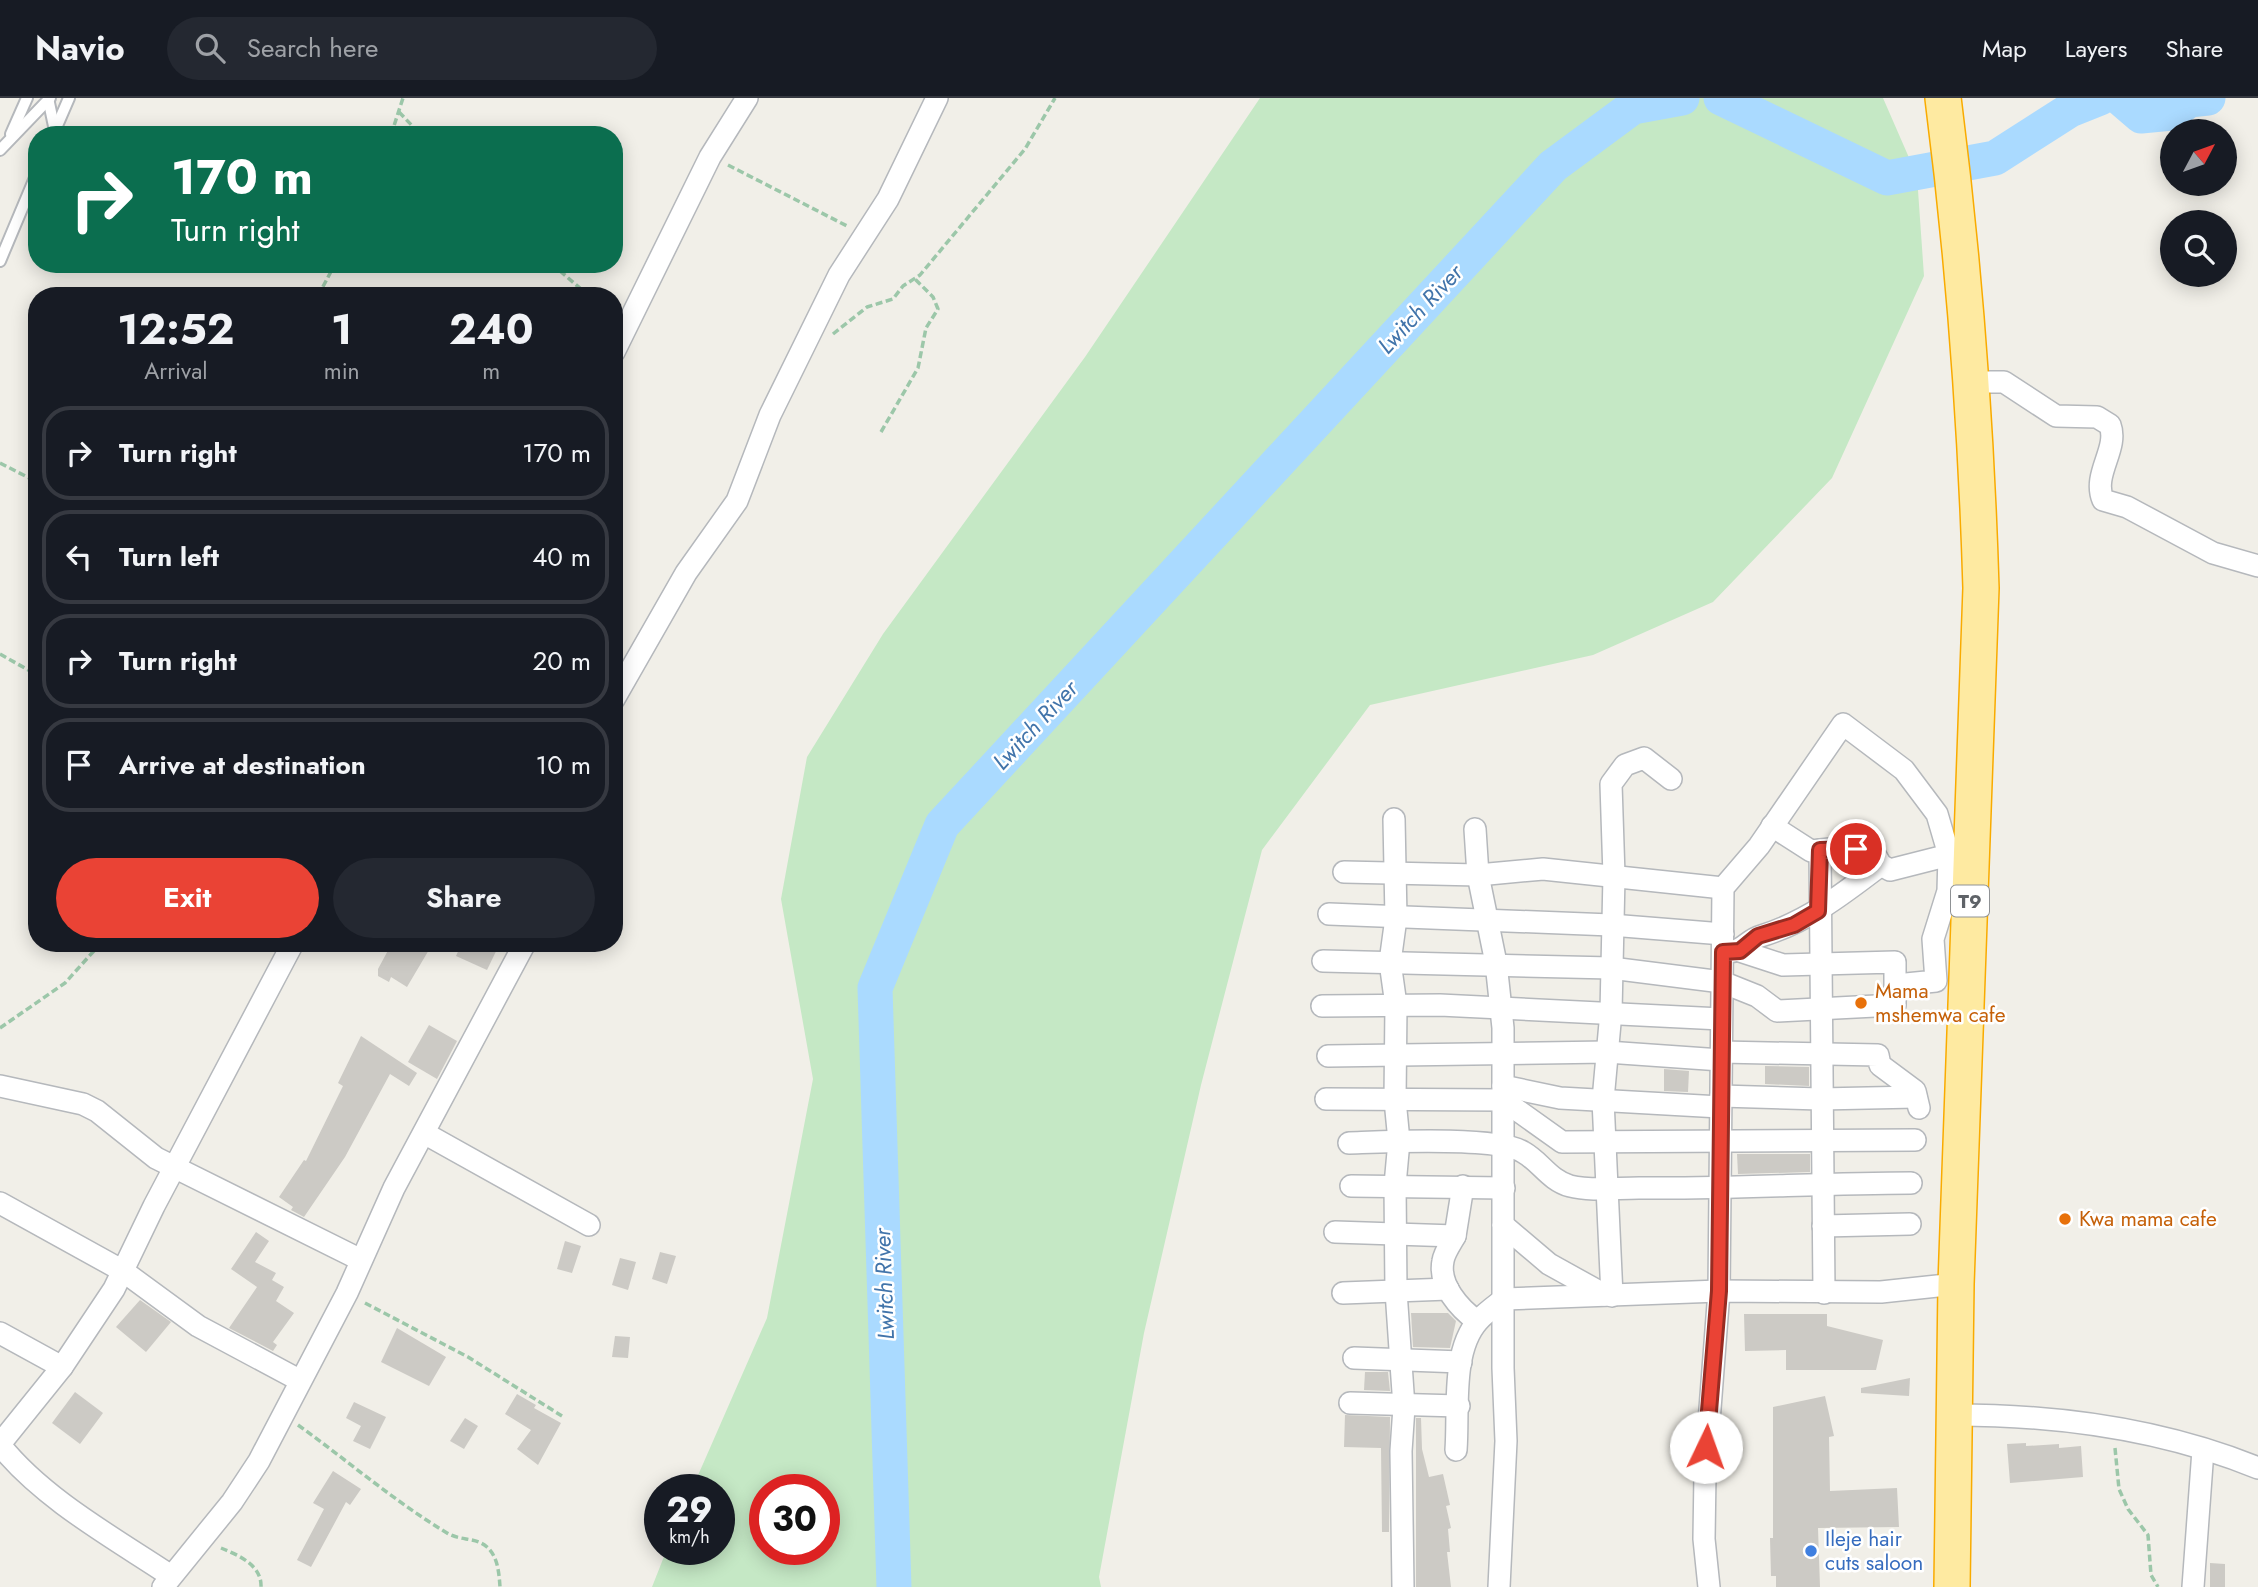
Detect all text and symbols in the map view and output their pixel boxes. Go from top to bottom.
search box [167,17,657,80]
text: Navio [35,25,125,72]
icon: search [191,29,229,67]
text: Search here [247,29,378,67]
text: Map [1982,31,2027,66]
text: Layers [2065,31,2127,66]
text: Share [2165,31,2223,66]
north arrow [2160,119,2236,196]
map controls [2160,119,2237,287]
text: 170 m [171,142,313,212]
icon: right [56,154,147,245]
text: Turn right [171,207,300,253]
button: search [2160,210,2237,287]
water label: Lwitch River [1370,256,1471,361]
text: 12:52 [117,299,234,360]
text: 1 [331,299,352,360]
text: 240 [449,299,534,360]
text: Arrival [144,354,208,388]
text: min [324,354,360,388]
text: m [482,354,500,388]
icon: right [60,434,98,472]
text: Turn right [119,434,237,472]
text: 170 m [522,434,591,472]
icon: left [60,538,98,576]
text: Turn left [119,538,219,576]
text: 40 m [532,538,591,576]
icon: right [60,642,98,680]
text: Turn right [119,642,237,680]
text: 20 m [533,642,591,680]
water label: Lwitch River [985,672,1086,777]
icon: arrive [60,746,98,784]
text: Arrive at destination [119,746,366,784]
text: 10 m [536,746,591,784]
pin [1826,819,1886,879]
icon: arrive [1837,830,1875,868]
button: Exit [56,858,319,938]
button: Share [333,858,595,938]
road number: T9 [1951,886,1989,916]
place label: Mama mshemwa cafe [1875,976,2006,1030]
marker: Mama mshemwa cafe [1853,995,1869,1011]
place label: Kwa mama cafe [2079,1204,2217,1234]
marker: Kwa mama cafe [2057,1211,2073,1227]
water label: Lwitch River [865,1226,903,1340]
position arrow [1669,1410,1743,1484]
speed limit sign: 30 [749,1474,840,1565]
text: 29 [666,1485,713,1535]
text: km/h [669,1524,710,1550]
place label: Ileje hair cuts saloon [1825,1524,1923,1578]
marker: Ileje hair cuts saloon [1803,1543,1819,1559]

